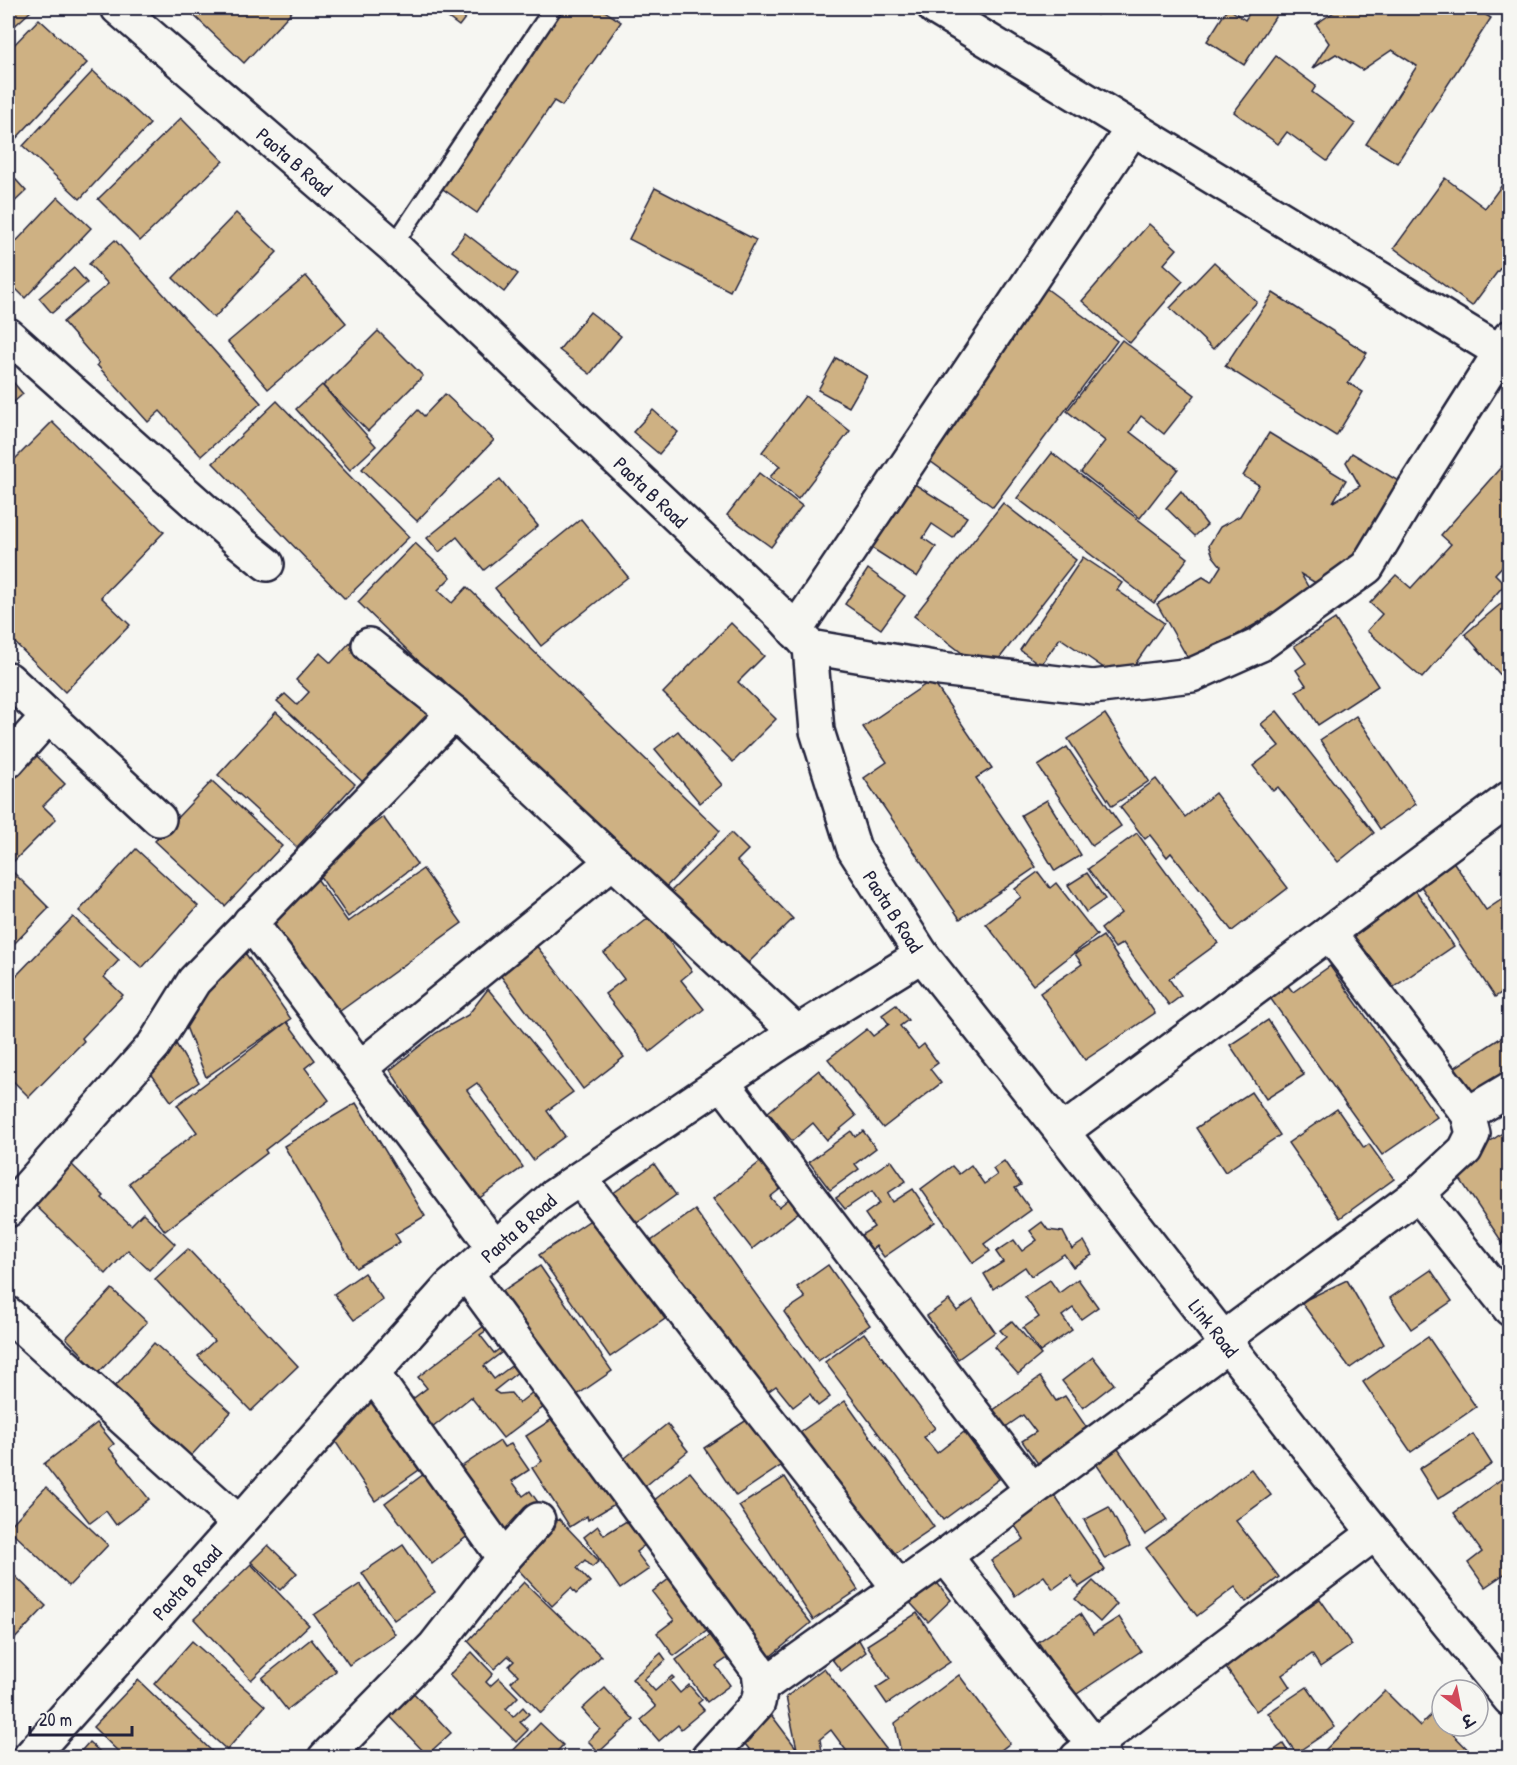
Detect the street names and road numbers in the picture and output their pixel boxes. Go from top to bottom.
street label: Paota B Road [251,121,339,202]
street label: Paota B Road [608,450,694,533]
street label: Paota B Road [857,865,930,957]
street label: Paota B Road [474,1187,562,1268]
street label: Link Road [1183,1293,1246,1363]
street label: Paota B Road [145,1538,227,1626]

